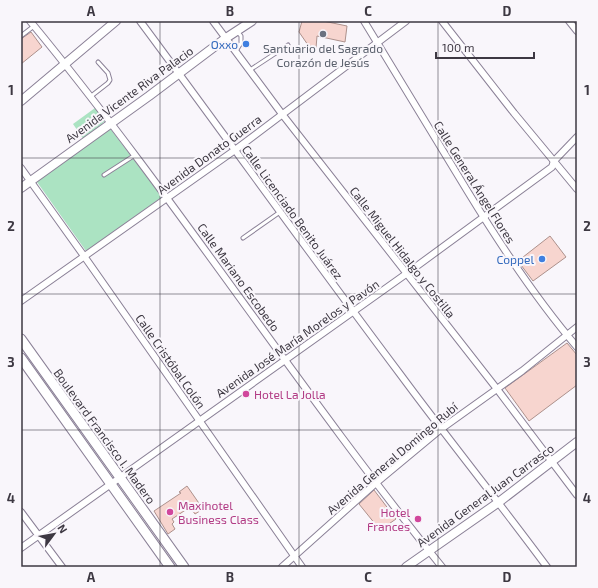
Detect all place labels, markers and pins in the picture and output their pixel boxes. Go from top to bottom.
marker: Santuario del Sagrado Corazón de Jesús [318,29,328,39]
place label: Oxxo [211,37,238,51]
marker: Oxxo [241,39,251,49]
place label: Santuario del Sagrado Corazón de Jesús [263,41,383,69]
place label: Coppel [496,252,534,266]
marker: Coppel [537,254,547,264]
place label: Hotel La Jolla [254,387,326,401]
marker: Hotel La Jolla [241,389,251,399]
place label: Maxihotel Business Class [178,498,259,526]
place label: Hotel Frances [367,505,410,533]
marker: Maxihotel Business Class [165,507,175,517]
marker: Hotel Frances [413,514,423,524]

